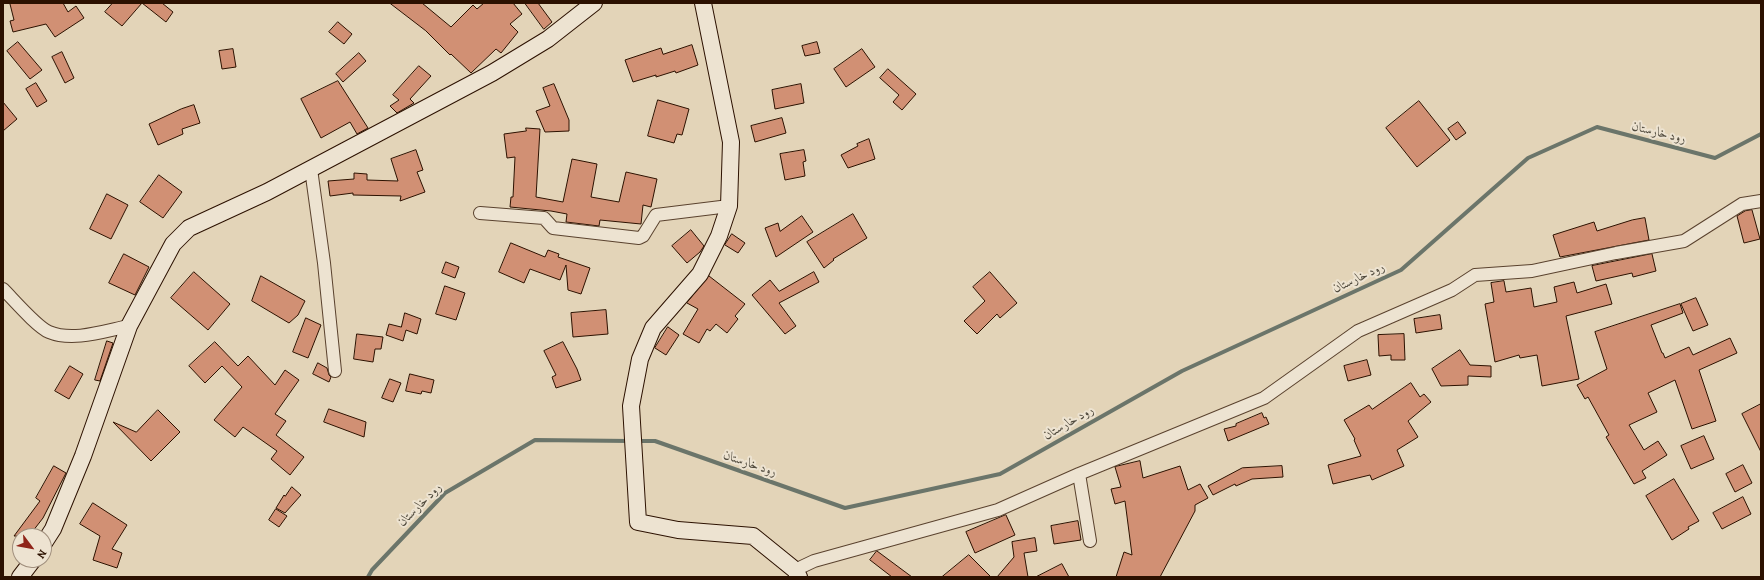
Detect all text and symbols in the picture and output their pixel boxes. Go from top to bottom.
water label: رود خارستان [1630,119,1688,147]
water label: رود خارستان [1331,259,1387,297]
water label: رود خارستان [1041,402,1097,444]
water label: رود خارستان [721,448,779,480]
water label: رود خارستان [395,480,445,530]
north arrow [12,528,52,568]
text: N [33,547,50,561]

